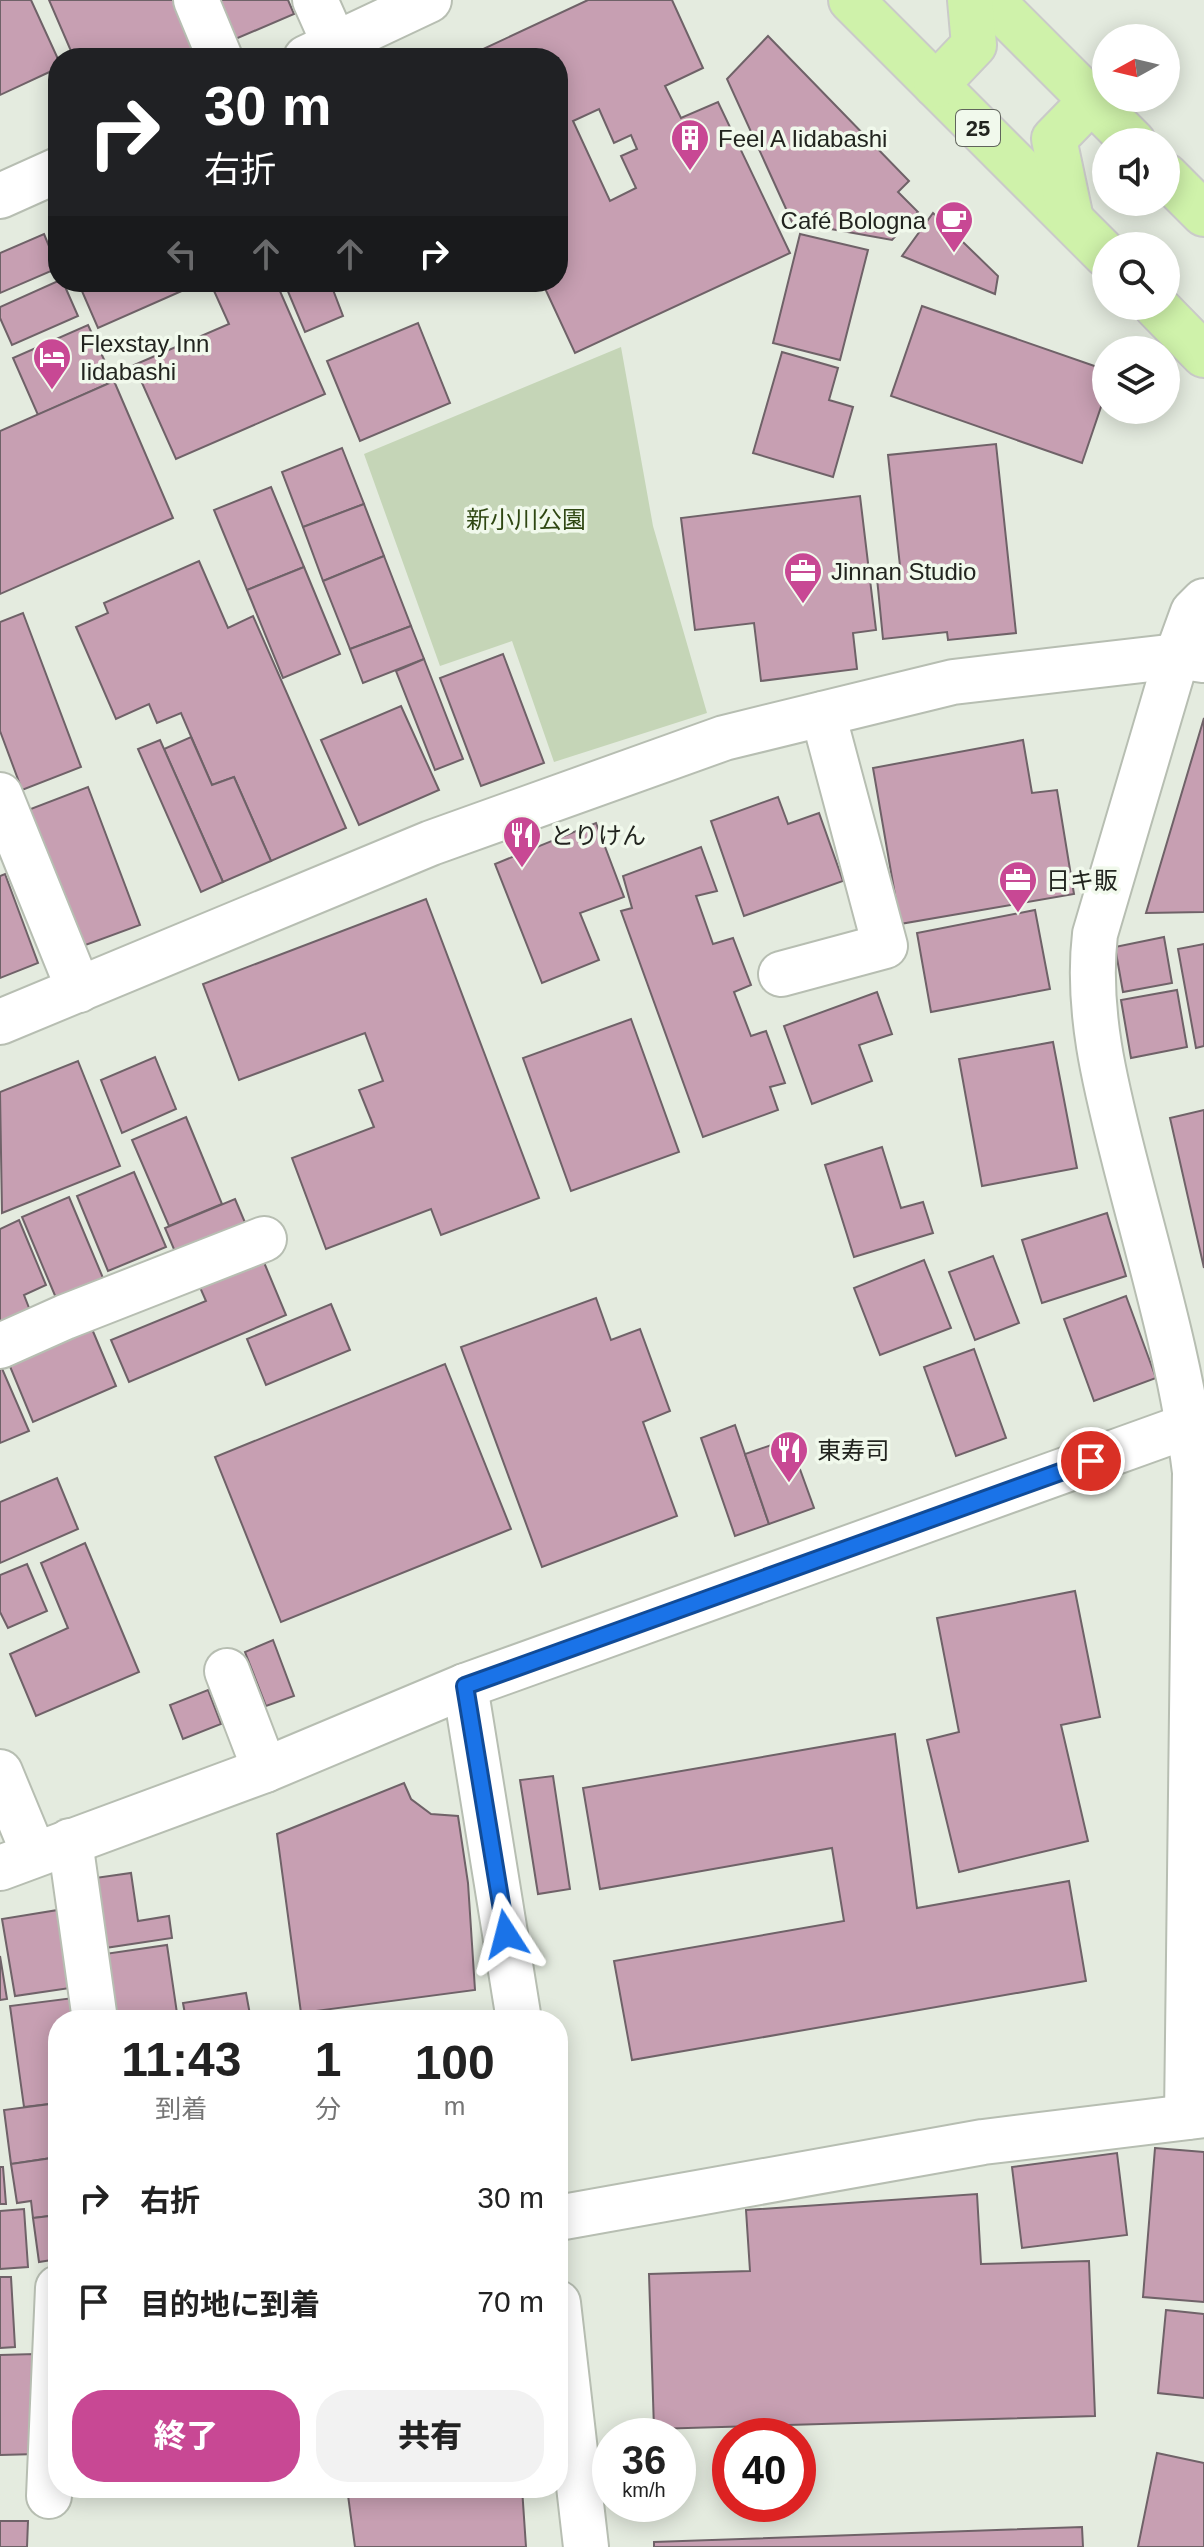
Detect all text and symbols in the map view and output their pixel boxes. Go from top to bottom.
north arrow [1092,24,1180,112]
map controls [1092,24,1180,424]
text: 30 m [204,74,332,137]
icon: right [72,80,176,184]
road number: 25 [956,110,1000,146]
building icon: Feel A Iidabashi [669,117,711,172]
place label: Feel A Iidabashi [718,125,887,152]
button: sound [1092,128,1180,216]
text: 右折 [204,149,276,190]
cafe icon: Café Bologna [933,199,975,254]
place label: Café Bologna [781,207,927,234]
icon: left [160,232,204,276]
icon: ahead [244,232,288,276]
icon: ahead [328,232,372,276]
icon: right [412,232,456,276]
button: search [1092,232,1180,320]
place label: Flexstay Inn Iidabashi [80,330,209,385]
hotel icon: Flexstay Inn Iidabashi [31,336,73,391]
button: layers [1092,336,1180,424]
park label: 新小川公園 [466,506,586,533]
office icon: Jinnan Studio [782,550,824,605]
place label: Jinnan Studio [831,558,976,585]
restaurant icon: とりけん [501,814,543,869]
place label: とりけん [550,822,646,849]
office icon: 日キ販 [997,859,1039,914]
place label: 日キ販 [1046,867,1118,894]
pin [1057,1427,1125,1495]
restaurant icon: 東寿司 [768,1429,810,1484]
place label: 東寿司 [817,1437,889,1464]
icon: arrive [1069,1439,1113,1483]
position arrow [464,1892,548,1976]
text: 11:43 [121,2033,241,2086]
text: 1 [315,2033,341,2086]
text: 100 [415,2036,495,2089]
text: m [444,2091,466,2121]
text: 到着 [155,2094,207,2124]
text: 分 [315,2094,341,2124]
icon: right [72,2176,116,2220]
text: 30 m [477,2181,544,2214]
text: 右折 [140,2184,200,2217]
icon: arrive [72,2280,116,2324]
text: 70 m [477,2285,544,2318]
text: 目的地に到着 [140,2288,320,2321]
button: 終了 [72,2390,300,2482]
button: 共有 [316,2390,544,2482]
speed limit sign: 40 [712,2418,816,2522]
text: 36 [622,2438,666,2482]
text: km/h [622,2479,666,2501]

